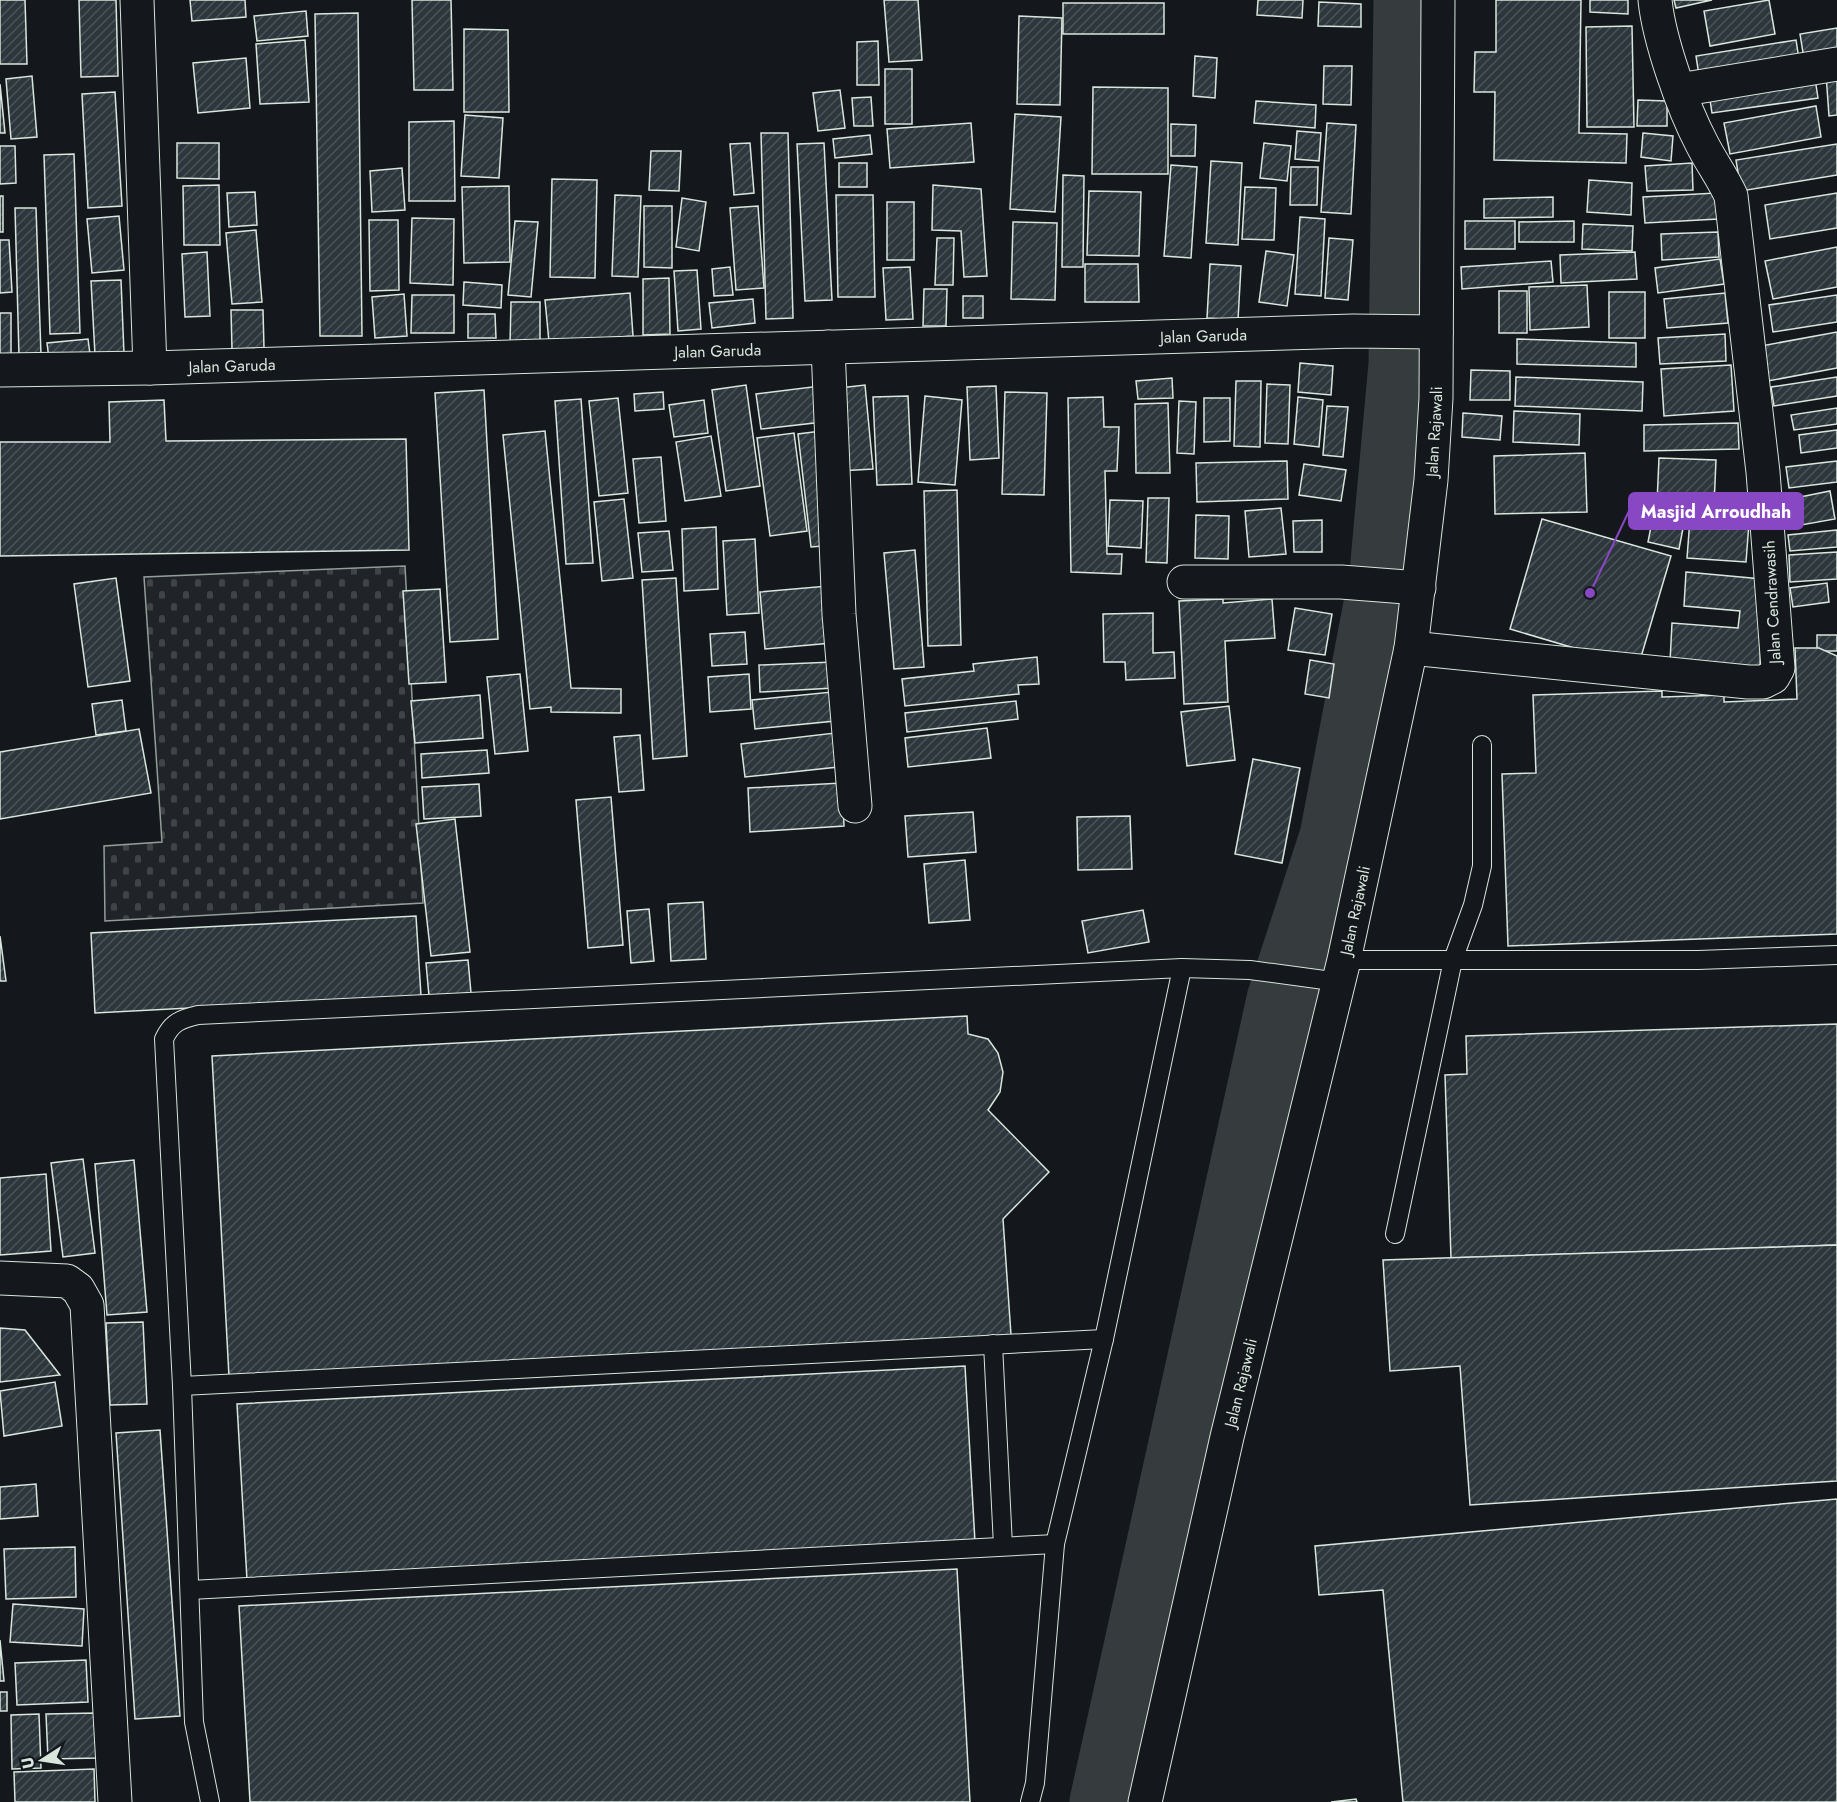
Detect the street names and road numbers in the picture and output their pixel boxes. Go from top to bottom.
street label: Jalan Garuda [1158,323,1247,348]
street label: Jalan Garuda [672,338,762,363]
street label: Jalan Garuda [186,353,276,378]
street label: Jalan Rajawali [1420,386,1448,480]
street label: Jalan Cendrawasih [1757,540,1787,666]
street label: Jalan Rajawali [1333,864,1375,959]
street label: Jalan Rajawali [1218,1336,1262,1432]

